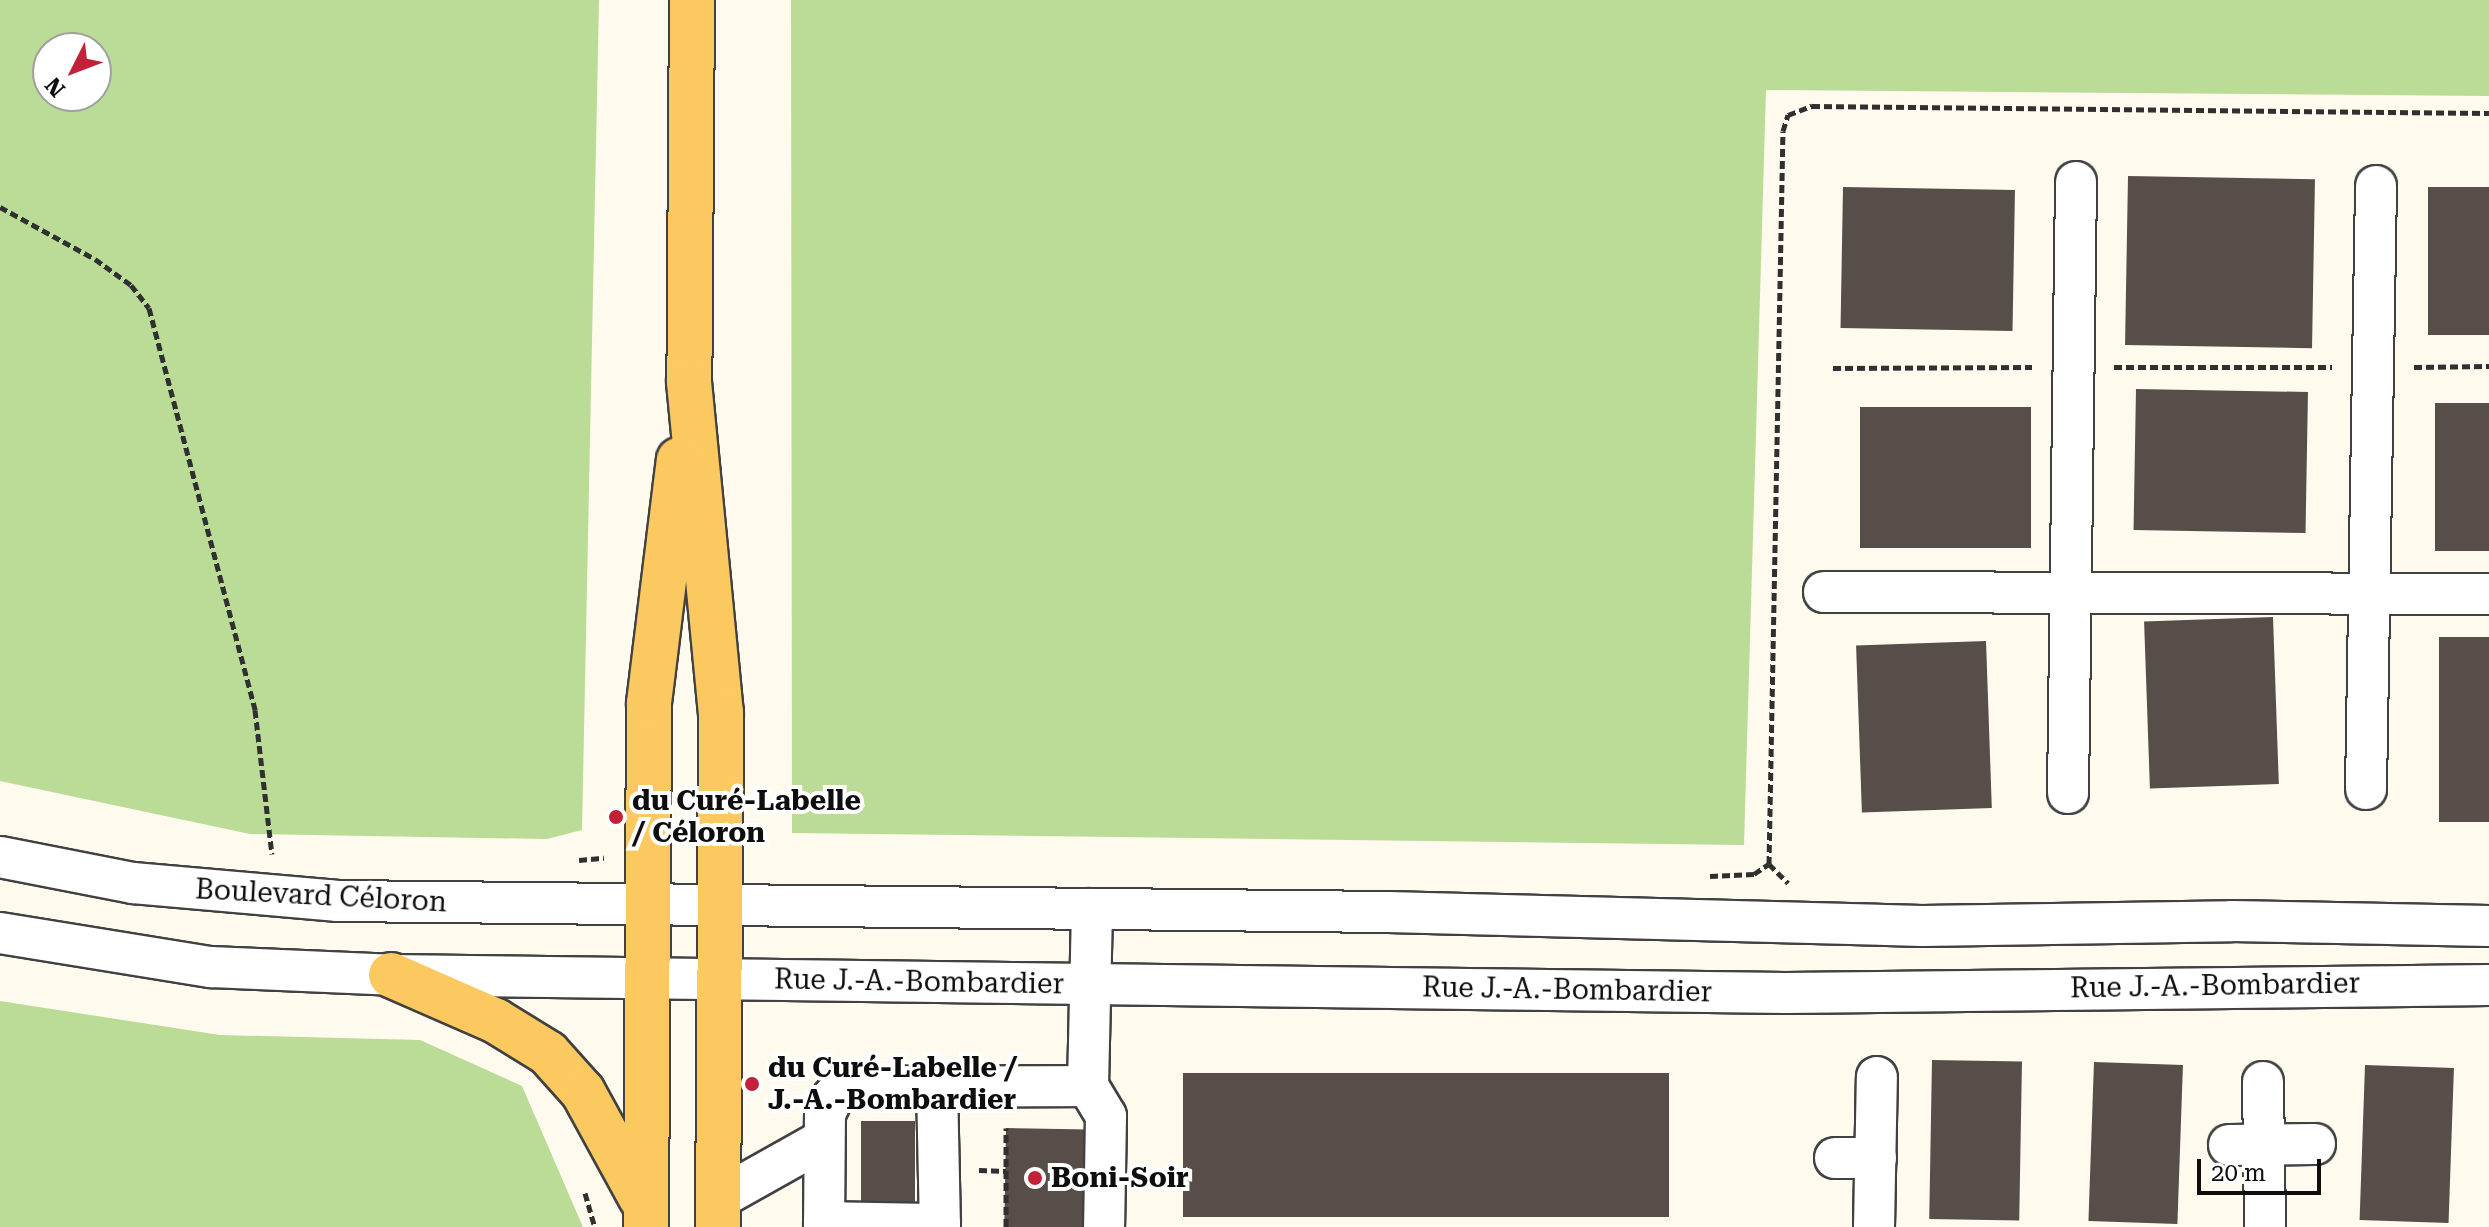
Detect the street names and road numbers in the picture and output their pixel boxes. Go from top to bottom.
street label: Boulevard Céloron [194,873,448,919]
street label: Rue J.-A.-Bombardier [774,963,1064,1001]
street label: Rue J.-A.-Bombardier [2070,967,2360,1005]
street label: Rue J.-A.-Bombardier [1422,971,1712,1009]

